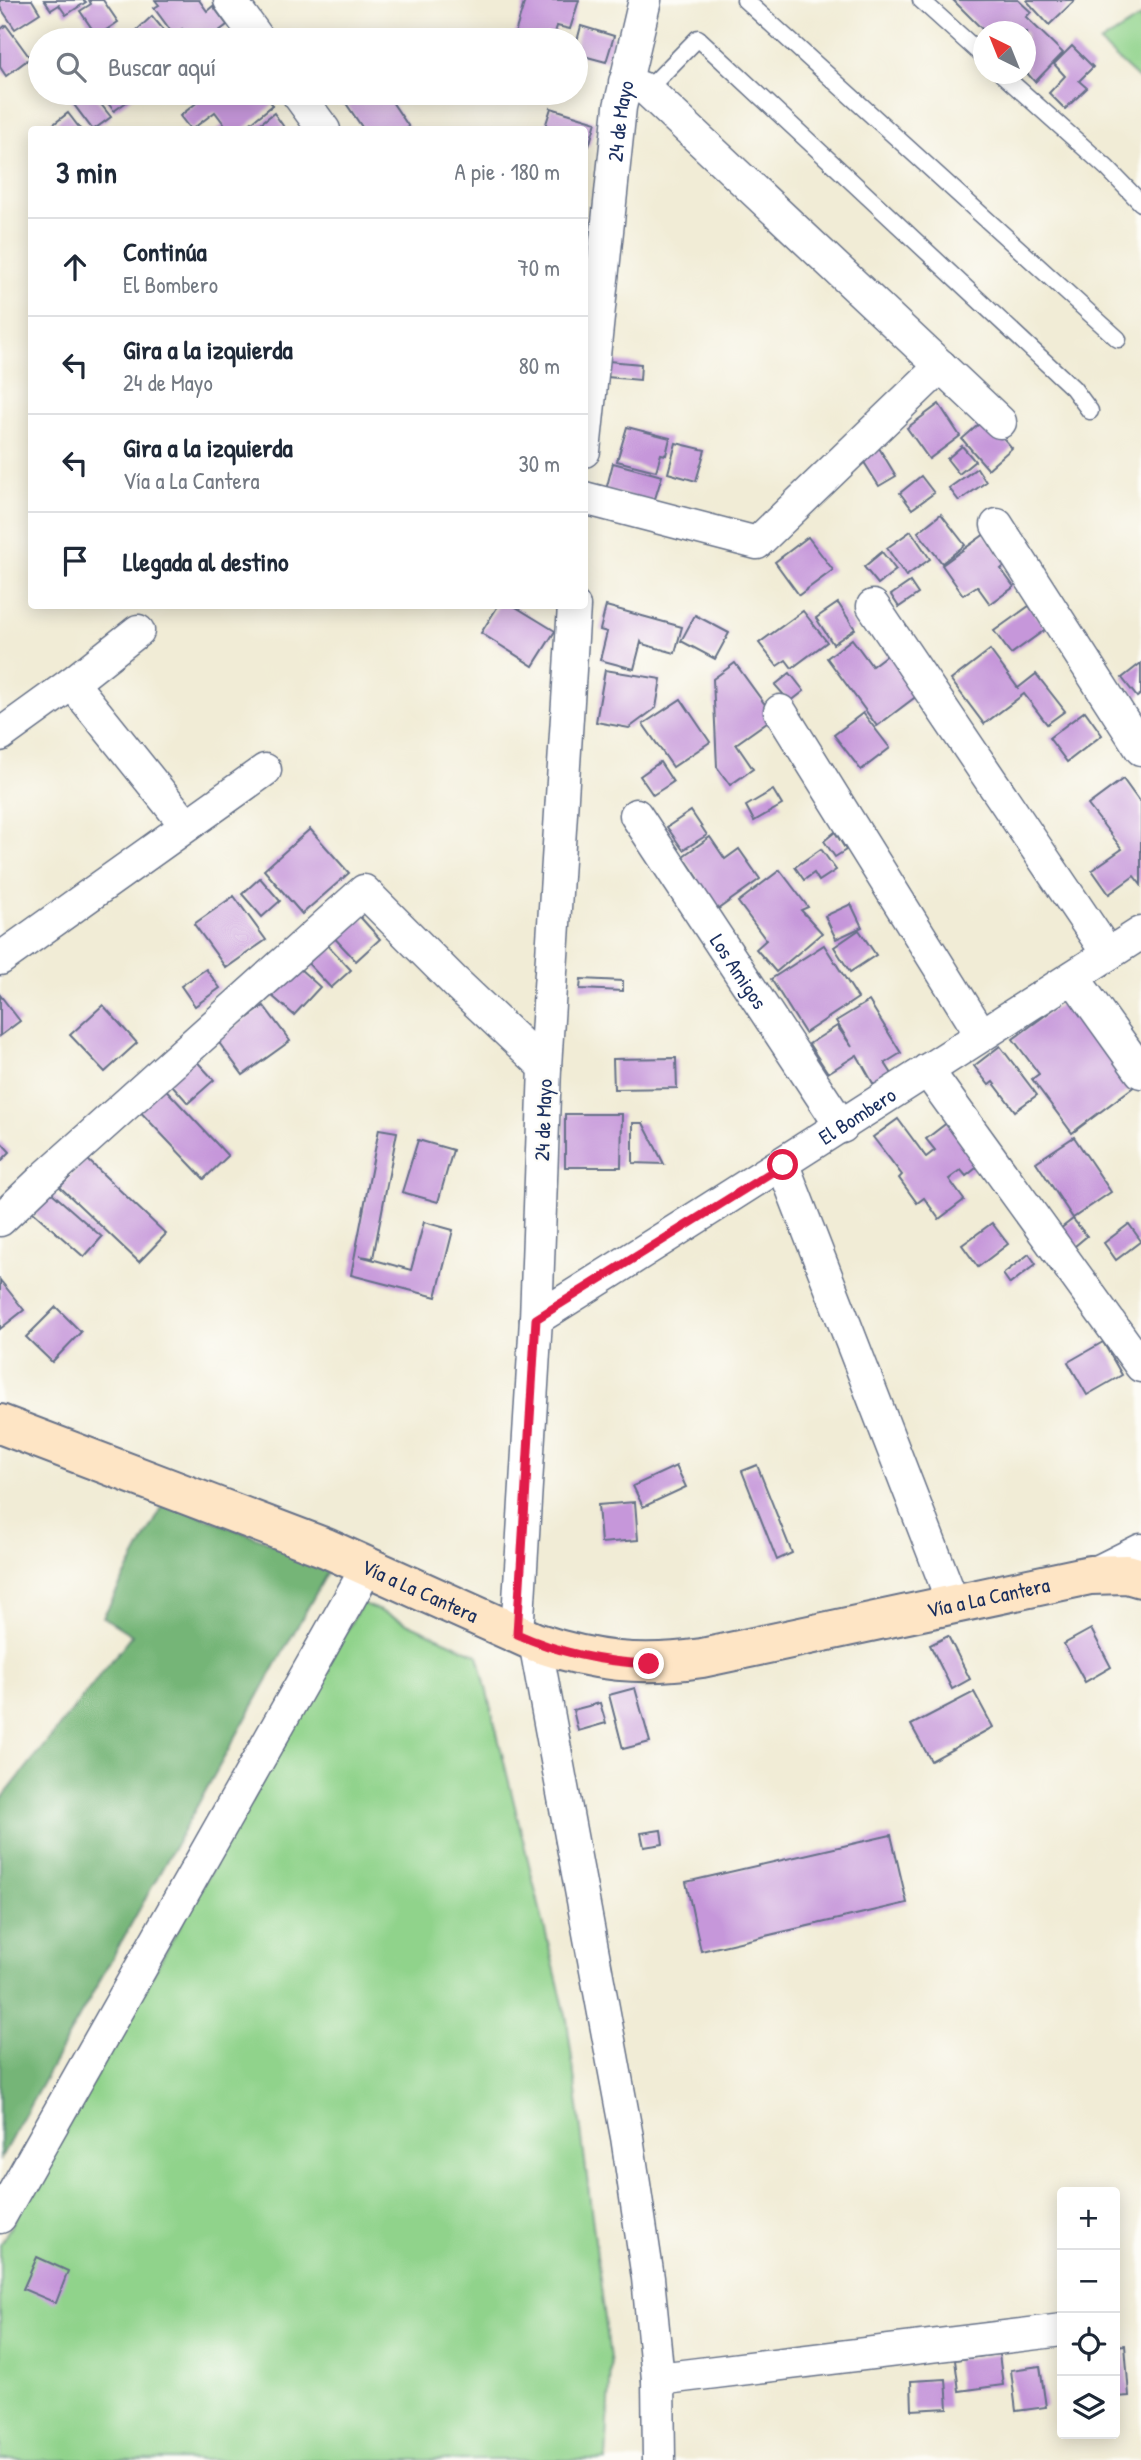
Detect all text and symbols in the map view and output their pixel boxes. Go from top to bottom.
north arrow [973,21,1036,84]
search box [28,28,588,105]
icon: search [52,48,90,86]
text: Buscar aquí [108,49,216,84]
street label: 24 de Mayo [600,77,640,163]
text: 3 min [56,152,117,192]
text: A pie · 180 m [455,156,560,187]
text: Continúa [123,234,207,269]
icon: ahead [56,248,94,286]
text: 70 m [517,252,560,283]
text: El Bombero [123,269,218,300]
text: Gira a la izquierda [123,332,293,367]
icon: left [56,346,94,384]
text: 80 m [519,350,560,381]
text: 24 de Mayo [123,367,213,398]
text: Gira a la izquierda [123,430,293,465]
icon: left [56,444,94,482]
text: 30 m [518,448,560,479]
text: Vía a La Cantera [123,465,260,496]
icon: arrive [56,542,94,580]
text: Llegada al destino [123,544,289,579]
street label: Los Amigos [704,928,774,1014]
street label: 24 de Mayo [527,1079,559,1161]
street label: El Bombero [813,1080,901,1151]
route start [767,1149,798,1180]
street label: Vía a La Cantera [357,1552,483,1629]
street label: Vía a La Cantera [924,1570,1052,1624]
route end [633,1648,664,1679]
map controls [1057,2187,1120,2439]
button: + [1057,2187,1120,2250]
button: − [1057,2250,1120,2313]
button: locate [1057,2313,1120,2376]
button: layers [1057,2376,1120,2439]

